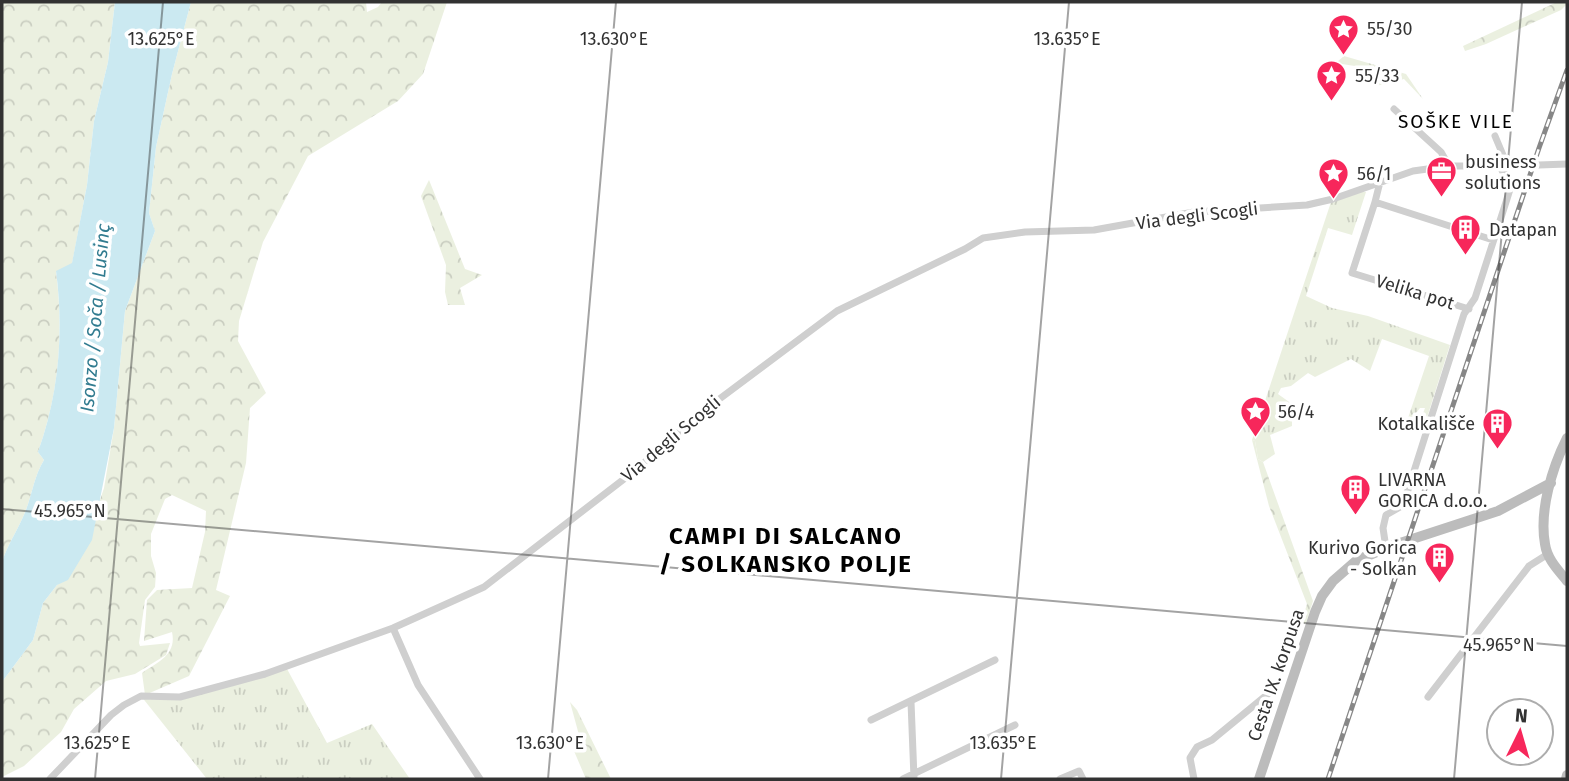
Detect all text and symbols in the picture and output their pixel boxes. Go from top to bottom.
place icon: 55/30 [1327,12,1361,56]
place label: 55/30 [1367,18,1412,40]
text: 13.625°E [127,28,195,50]
text: 13.630°E [580,28,648,50]
text: 13.635°E [1033,28,1101,50]
place icon: 55/33 [1315,59,1349,103]
place label: 55/33 [1355,65,1399,87]
district label: SOŠKE VILE [1398,110,1514,133]
place label: business solutions [1465,151,1541,194]
office icon: business solutions [1425,155,1459,199]
place icon: 56/1 [1317,157,1351,201]
place label: 56/1 [1357,163,1391,185]
street label: Via degli Scogli [1135,198,1259,234]
building icon: Datapan [1449,213,1483,257]
place label: Datapan [1489,219,1557,241]
water label: Isonzo / Soča / Lusinç [75,223,115,413]
street label: Velika pot [1373,270,1457,314]
street label: Via degli Scogli [617,391,725,487]
place icon: 56/4 [1238,395,1272,439]
place label: 56/4 [1278,401,1315,423]
building icon: Kotalkališče [1481,407,1515,451]
place label: Kotalkališče [1378,413,1475,435]
place label: LIVARNA GORICA d.o.o. [1378,469,1487,512]
building icon: LIVARNA GORICA d.o.o. [1338,473,1372,517]
text: 45.965°N [34,500,106,522]
district label: CAMPI DI SALCANO / SOLKANSKO POLJE [659,522,913,578]
place label: Kurivo Gorica - Solkan [1308,537,1417,580]
building icon: Kurivo Gorica - Solkan [1423,541,1457,585]
street label: Cesta IX. korpusa [1243,606,1309,744]
text: 45.965°N [1463,634,1535,656]
north arrow [1485,697,1555,767]
text: N [1514,704,1529,728]
text: 13.625°E [63,732,131,754]
text: 13.630°E [516,732,584,754]
text: 13.635°E [969,732,1037,754]

